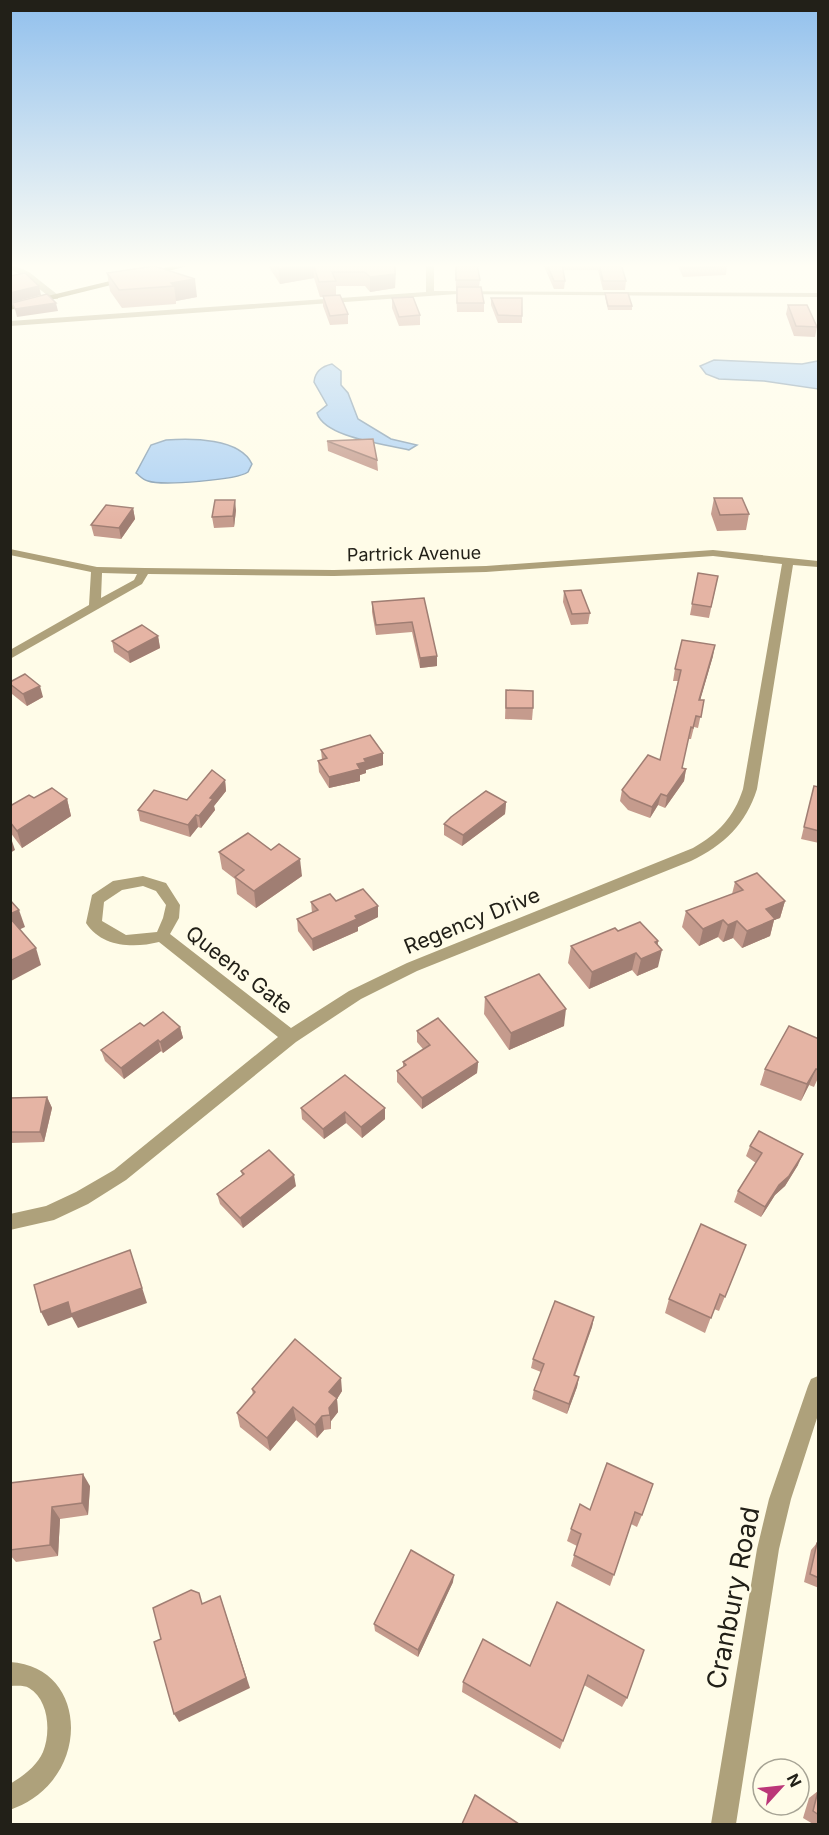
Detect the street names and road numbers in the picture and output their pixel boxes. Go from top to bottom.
street label: Partrick Avenue [347,542,481,565]
street label: Regency Drive [400,882,543,959]
street label: Queens Gate [181,920,298,1019]
street label: Cranbury Road [700,1504,765,1692]

